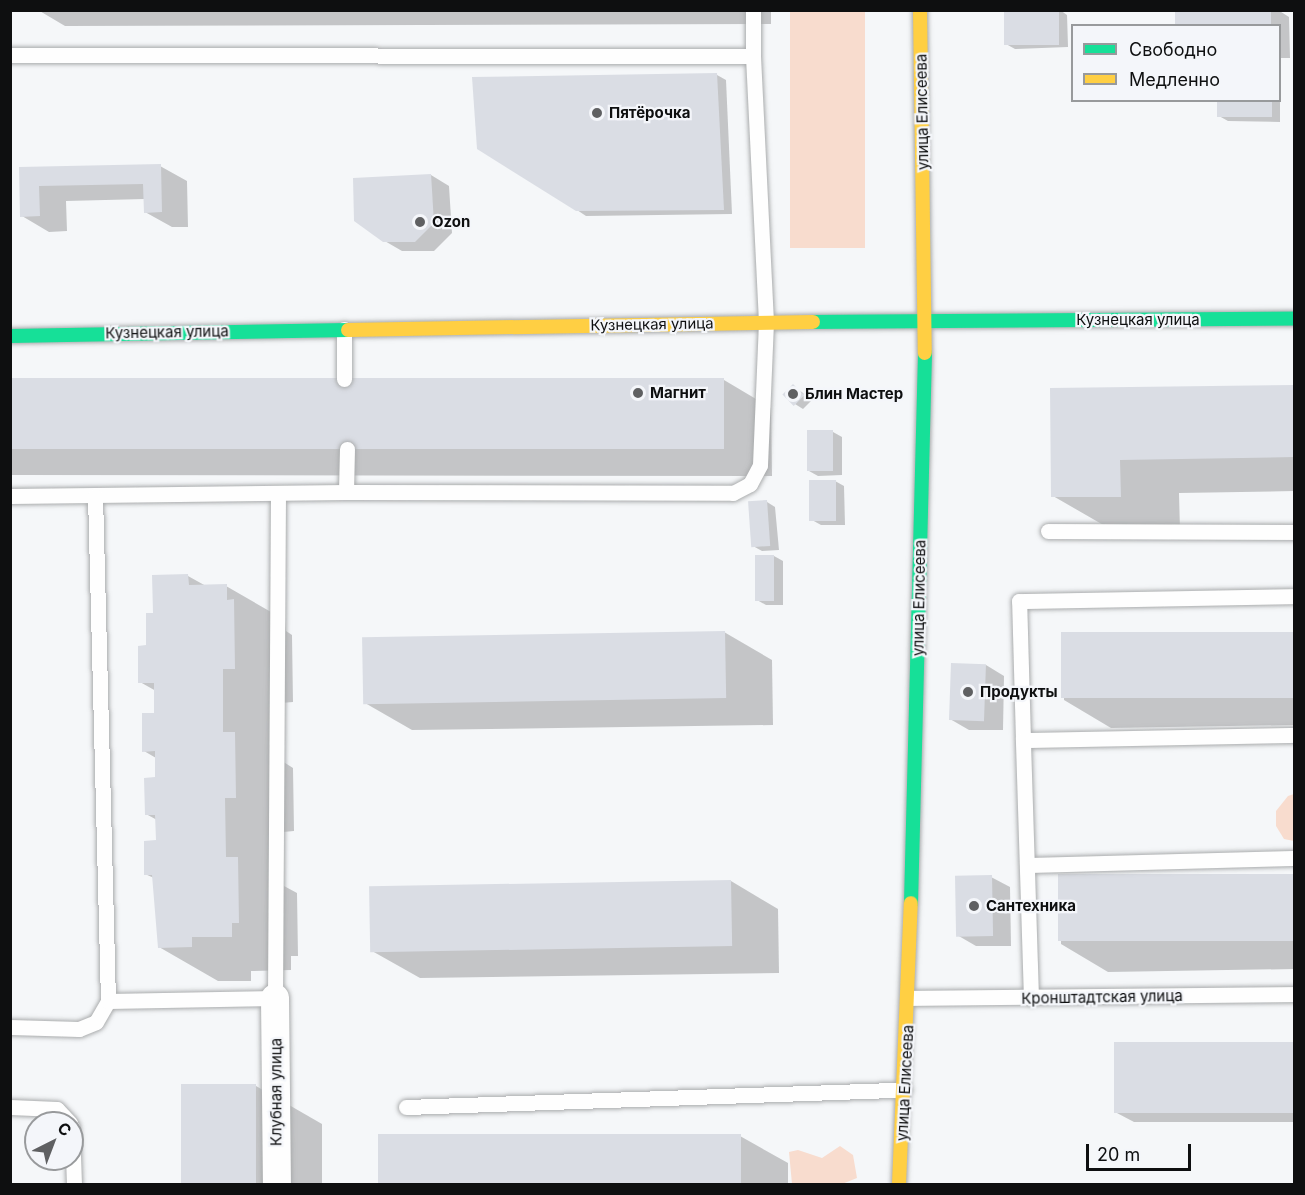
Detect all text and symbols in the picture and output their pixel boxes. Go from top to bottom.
legend [1071,24,1281,102]
text: Свободно [1129,39,1217,60]
street label: улица Елисеева [912,54,932,170]
text: Медленно [1129,69,1220,90]
place label: Пятёрочка [609,104,690,122]
marker: Пятёрочка [590,106,604,120]
place label: Ozon [432,213,470,231]
marker: Ozon [413,215,427,229]
street label: Кузнецкая улица [1076,311,1200,329]
street label: Кузнецкая улица [590,314,714,334]
street label: Кузнецкая улица [105,322,229,342]
place label: Магнит [650,384,706,402]
place label: Блин Мастер [805,385,903,403]
marker: Магнит [631,386,645,400]
marker: Блин Мастер [786,387,800,401]
street label: улица Елисеева [909,540,929,656]
place label: Продукты [980,683,1058,701]
marker: Продукты [961,685,975,699]
place label: Сантехника [986,897,1076,915]
marker: Сантехника [967,899,981,913]
street label: Кронштадтская улица [1021,987,1183,1007]
street label: улица Елисеева [893,1024,917,1142]
street label: Клубная улица [267,1038,285,1146]
north arrow [24,1111,84,1171]
text: С [54,1118,76,1141]
scale bar [1089,1132,1194,1170]
text: 20 m [1097,1144,1140,1165]

